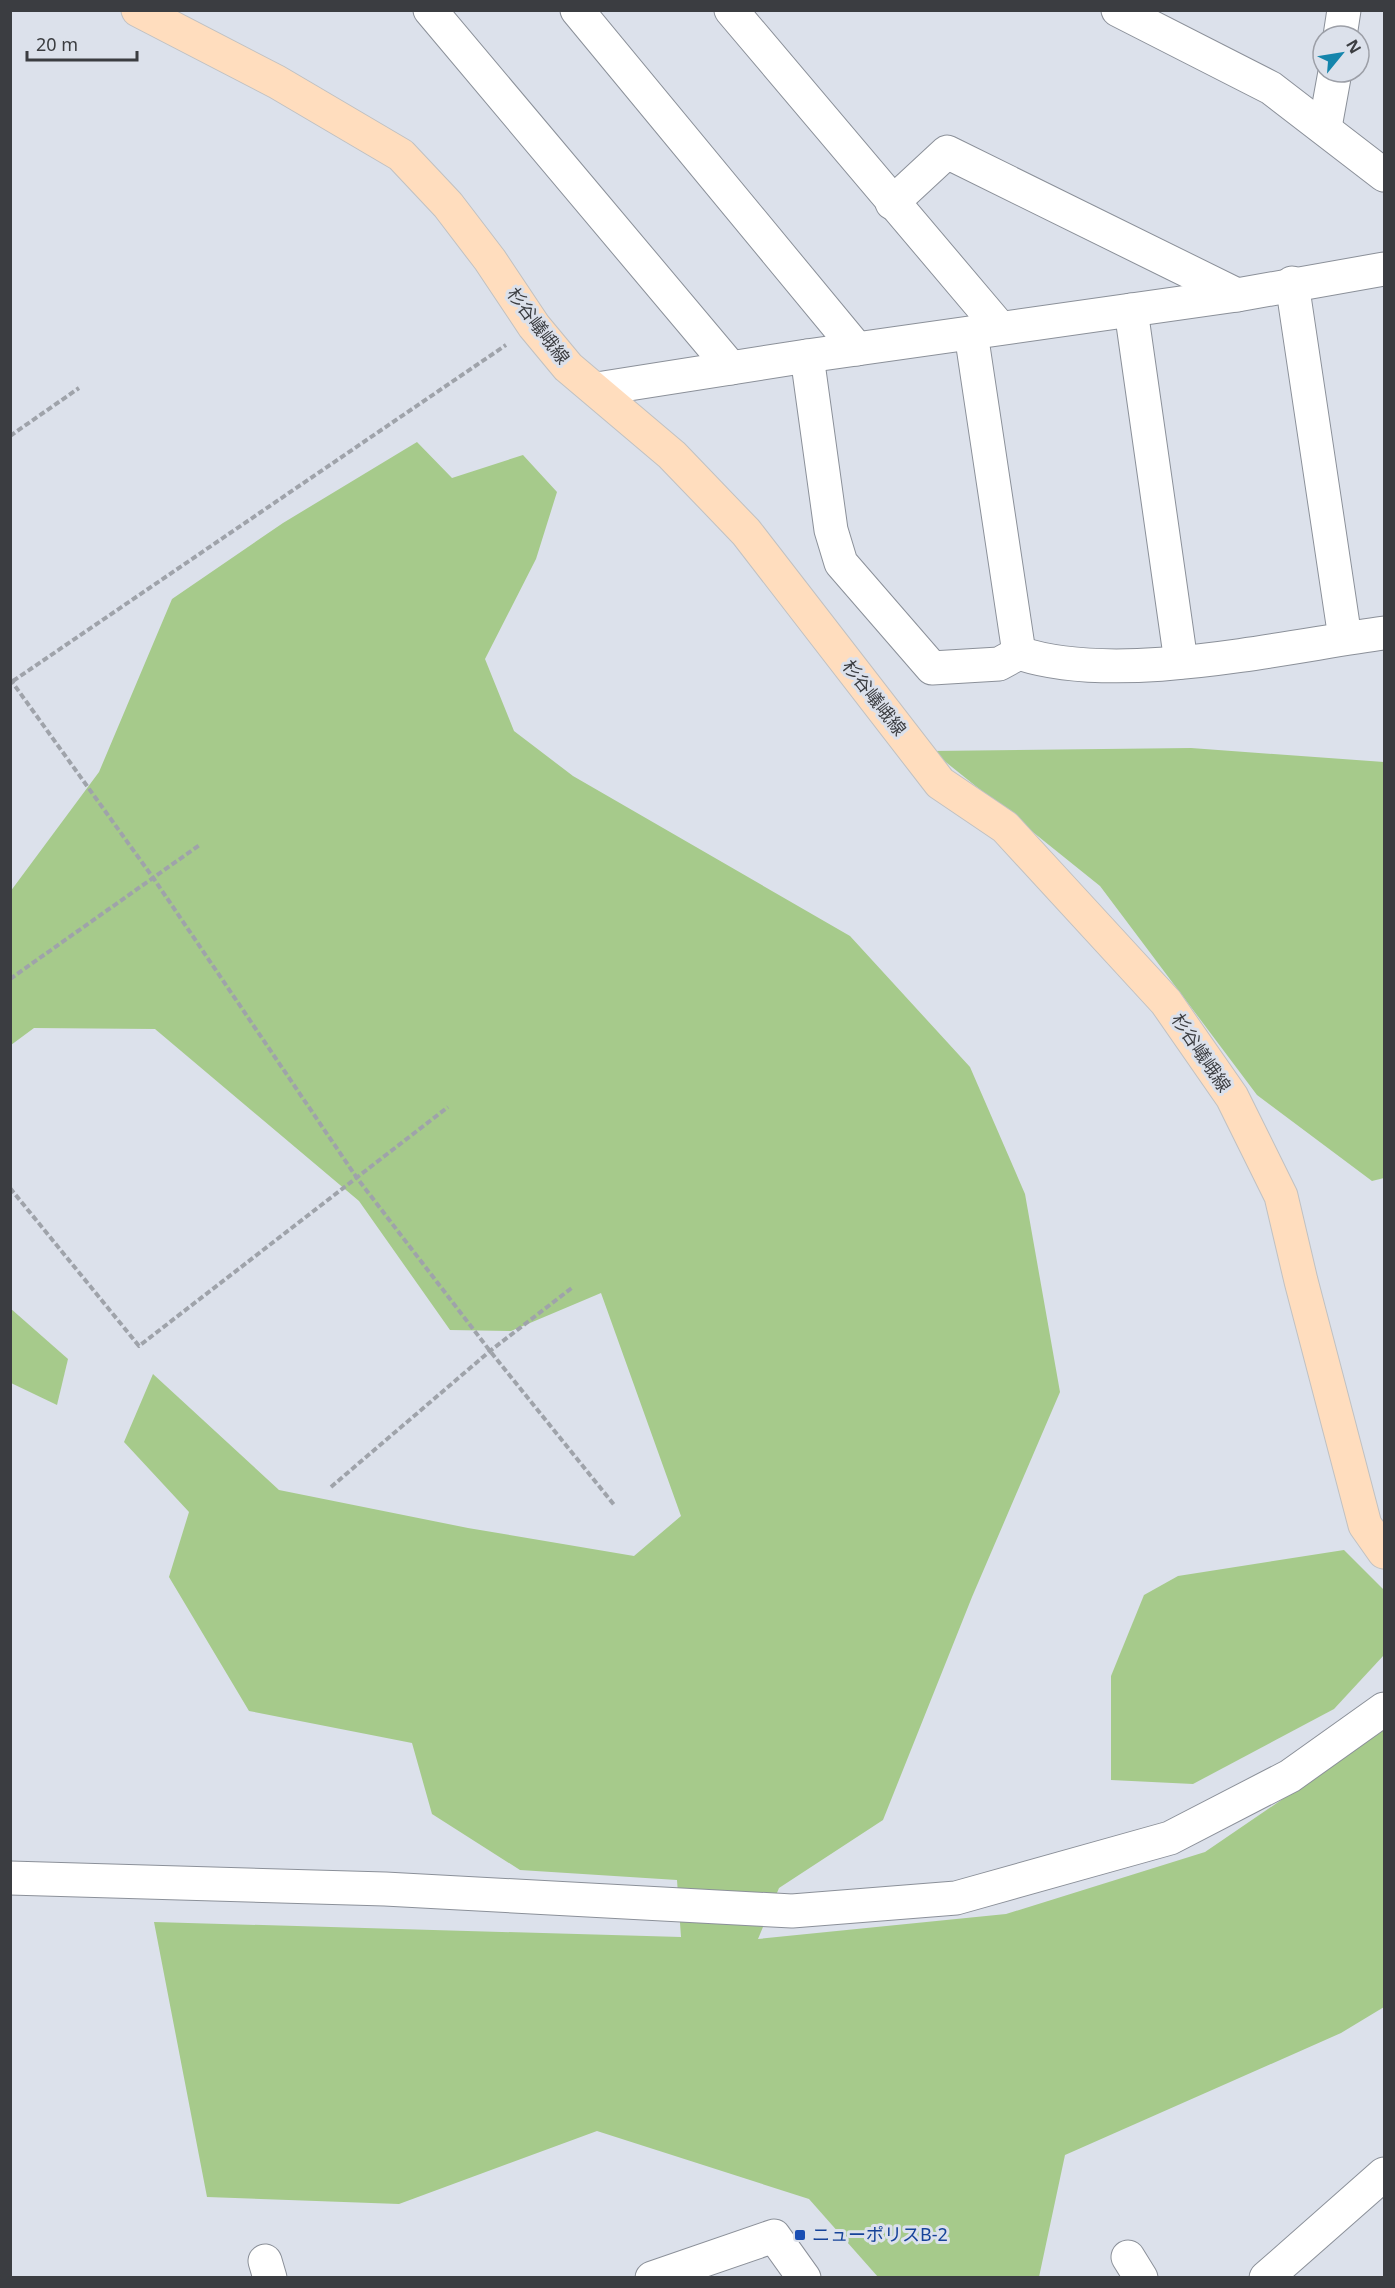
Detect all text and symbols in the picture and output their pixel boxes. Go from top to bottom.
scale bar [27,24,136,62]
north arrow [1311,24,1371,84]
text: 20 m [36,32,78,56]
text: N [1341,35,1367,58]
street label: 杉谷嶬峨線 [502,282,575,369]
street label: 杉谷嶬峨線 [838,655,912,740]
street label: 杉谷嶬峨線 [1167,1008,1237,1096]
place label: ニューポリスB-2 [812,2222,948,2246]
marker: ニューポリスB-2 [793,2228,807,2242]

